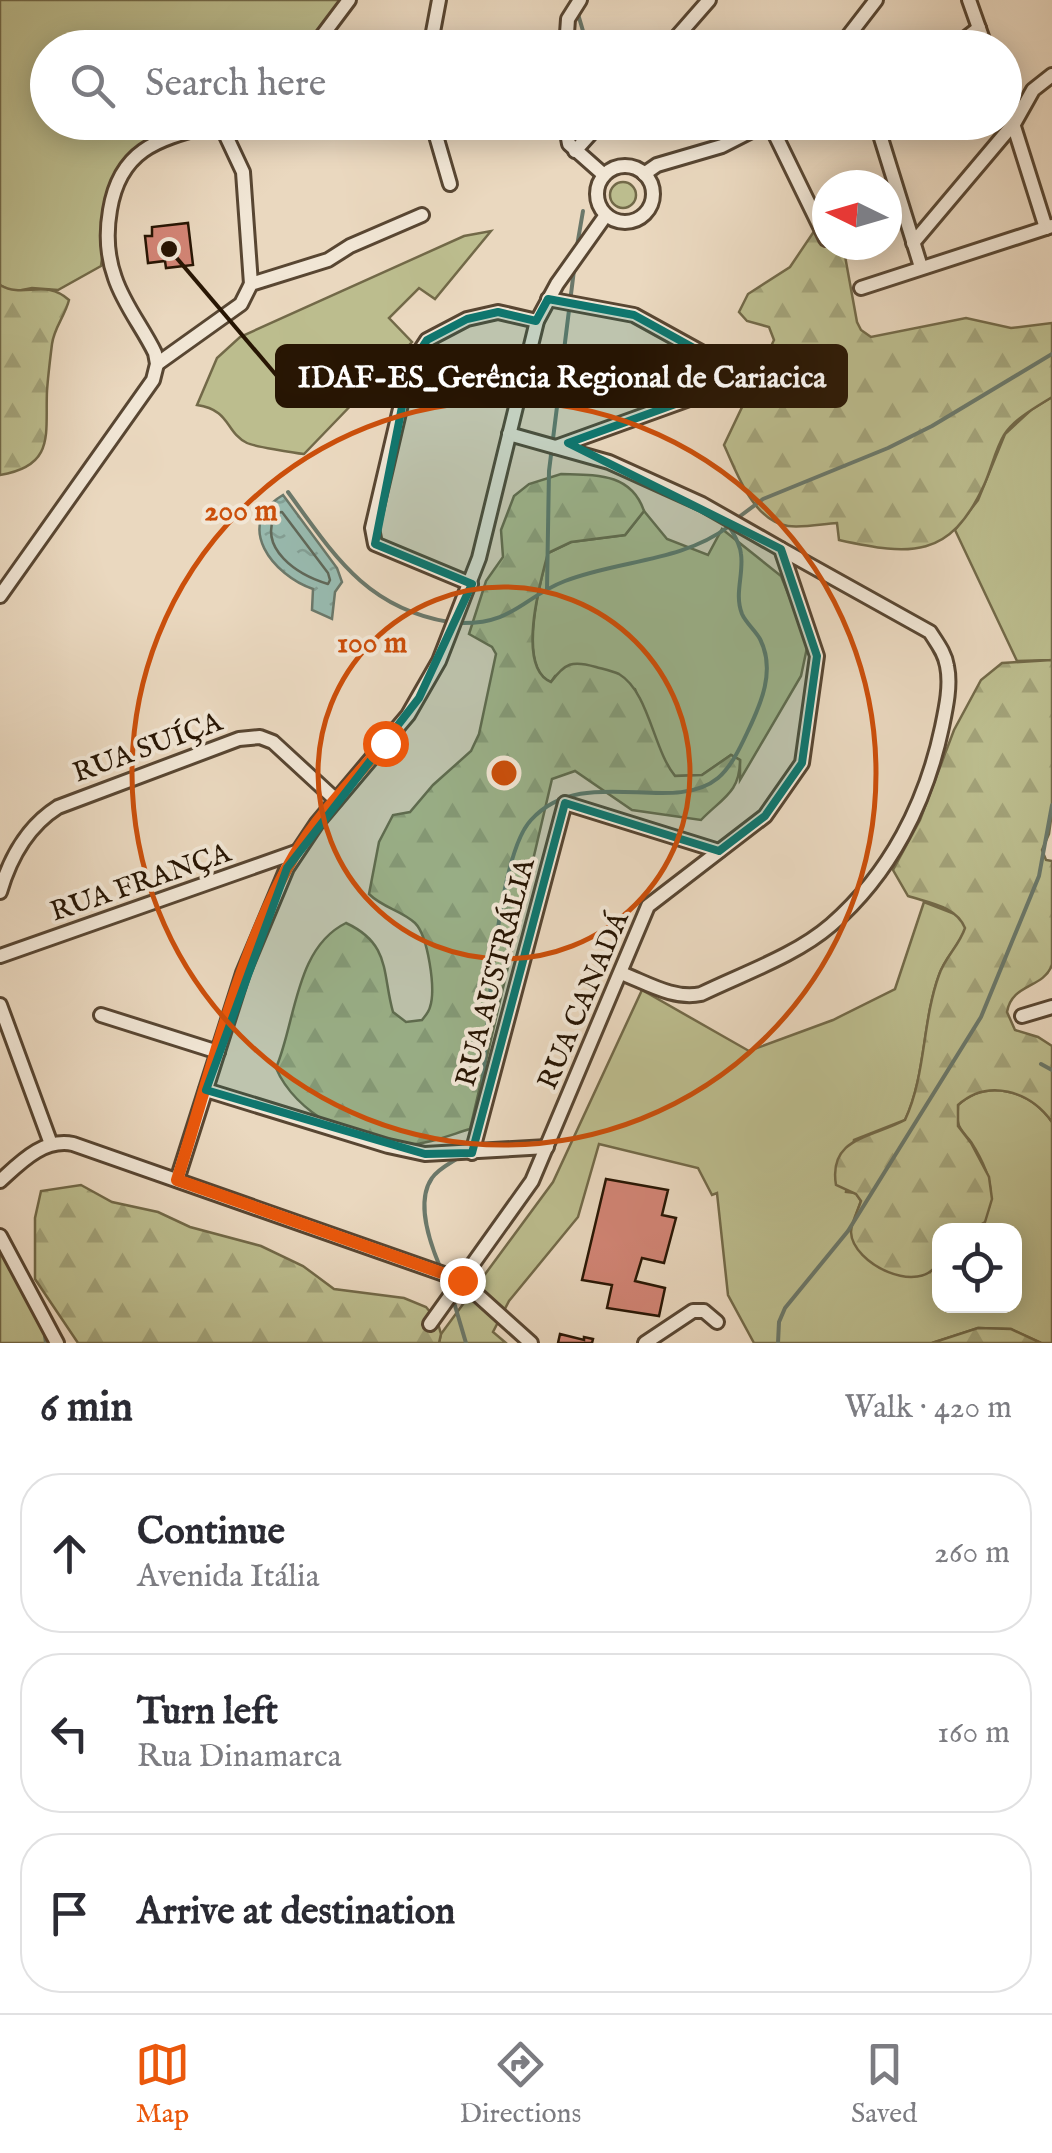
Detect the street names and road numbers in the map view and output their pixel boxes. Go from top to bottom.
street label: RUA SUÍÇA [68,705,228,792]
street label: RUA FRANÇA [46,836,237,931]
street label: RUA AUSTRÁLIA [448,853,544,1091]
street label: RUA CANADÁ [530,905,638,1095]

